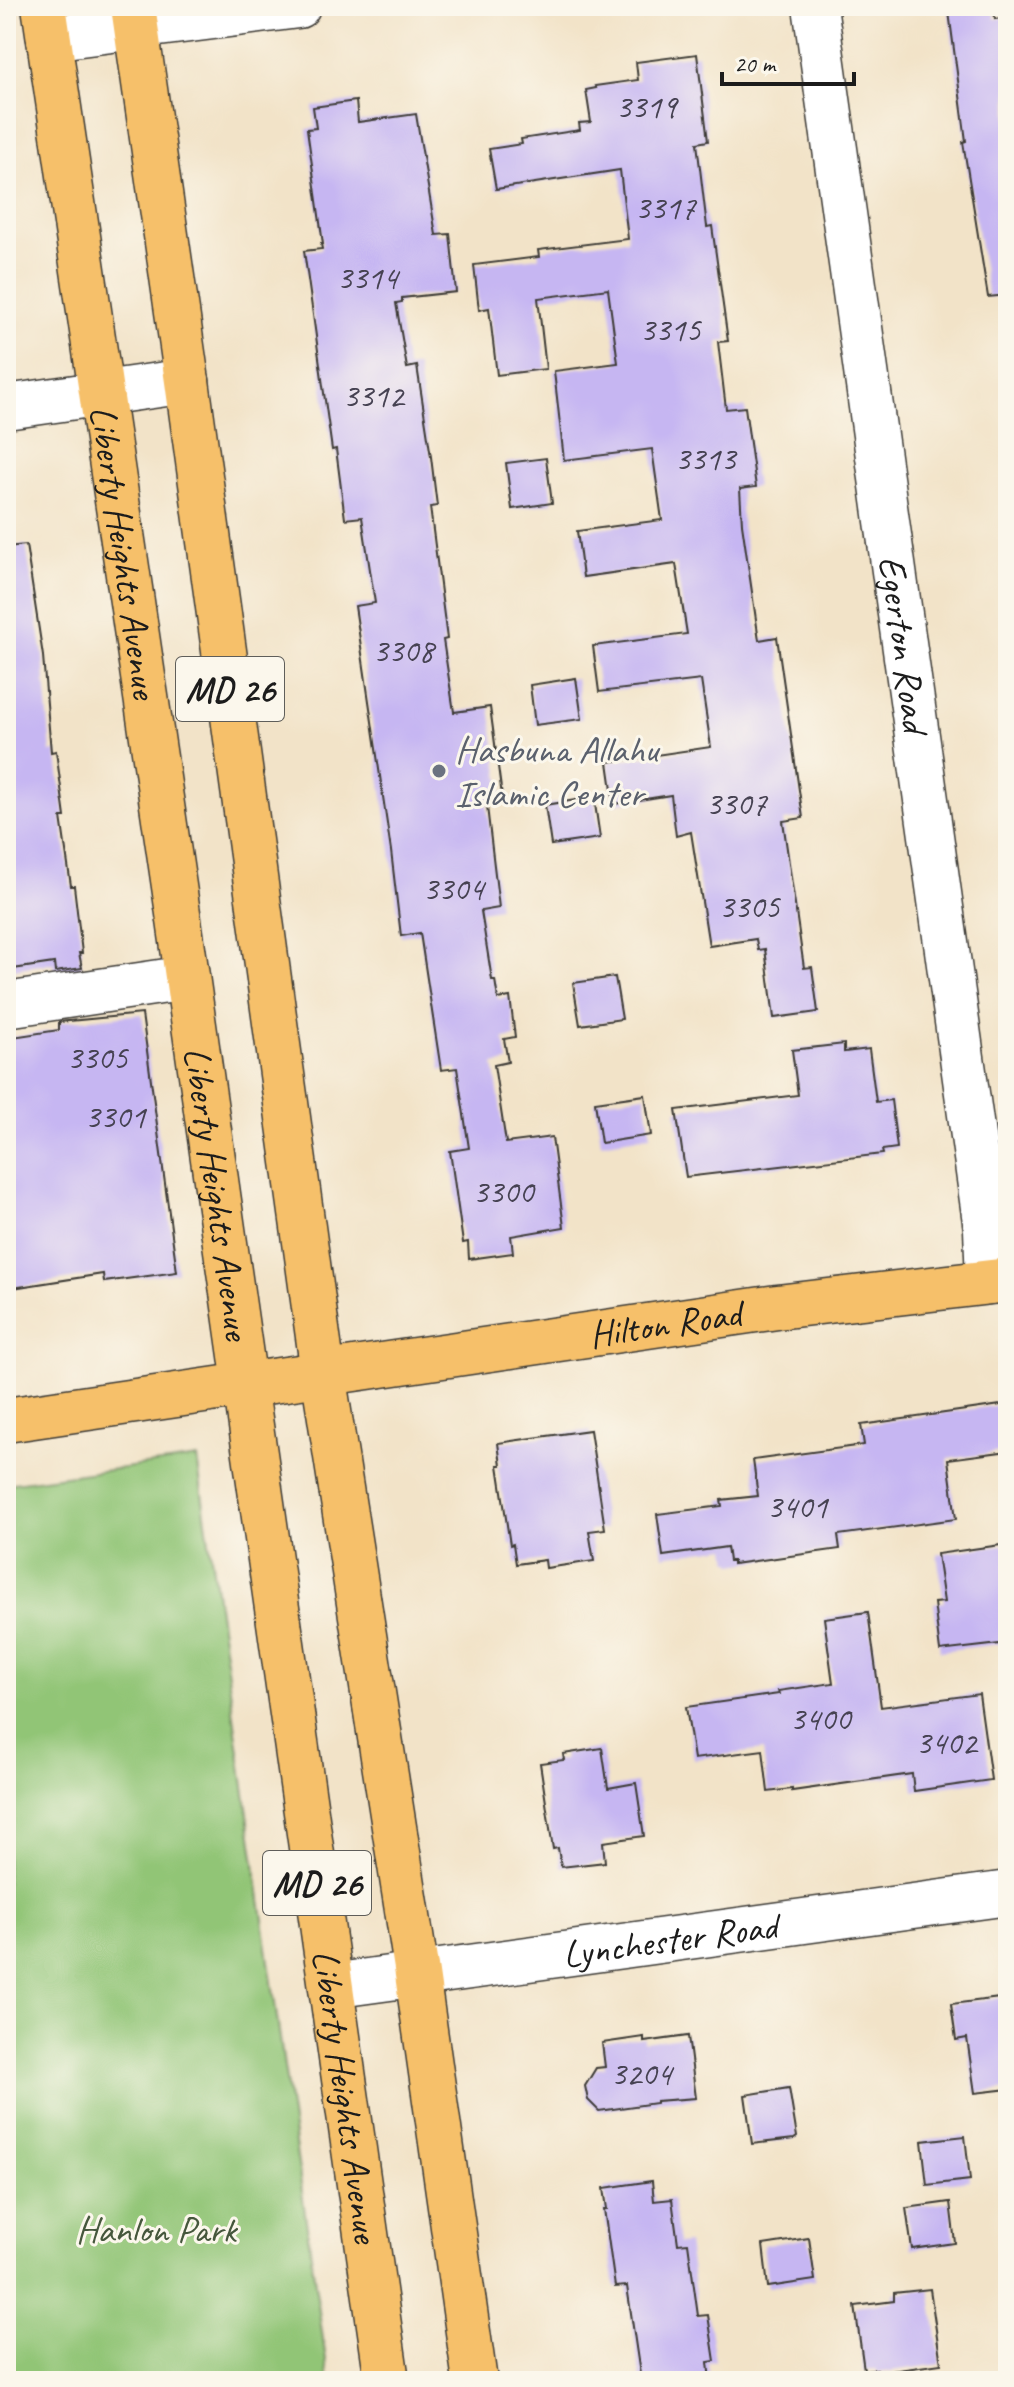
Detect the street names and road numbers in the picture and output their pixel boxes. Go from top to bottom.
street label: Liberty Heights Avenue [79,403,169,704]
street label: Egerton Road [868,553,940,741]
road number: MD 26 [176,657,284,721]
street label: Liberty Heights Avenue [173,1044,262,1345]
street label: Hilton Road [586,1289,750,1358]
road number: MD 26 [263,1851,371,1915]
street label: Lynchester Road [560,1901,786,1978]
street label: Liberty Heights Avenue [302,1947,390,2248]

